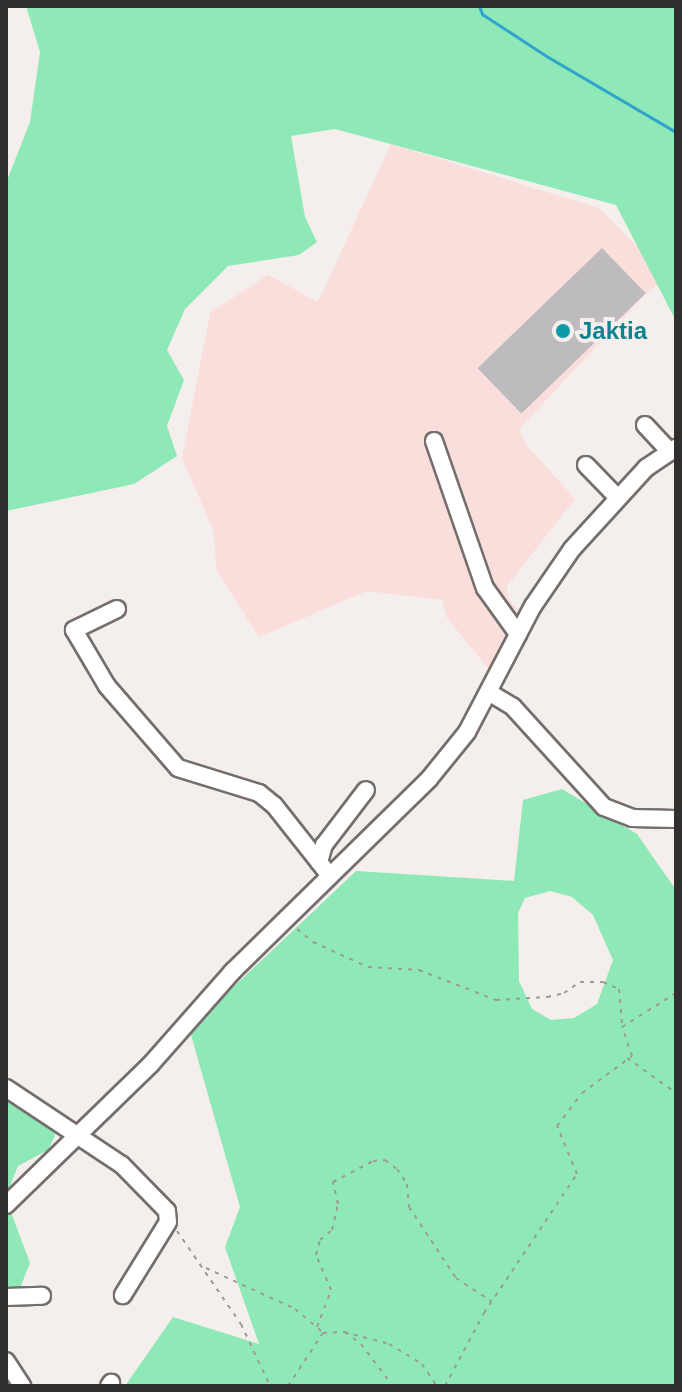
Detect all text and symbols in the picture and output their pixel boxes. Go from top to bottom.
place label: Jaktia [579,317,647,345]
marker: Jaktia [554,322,572,340]

